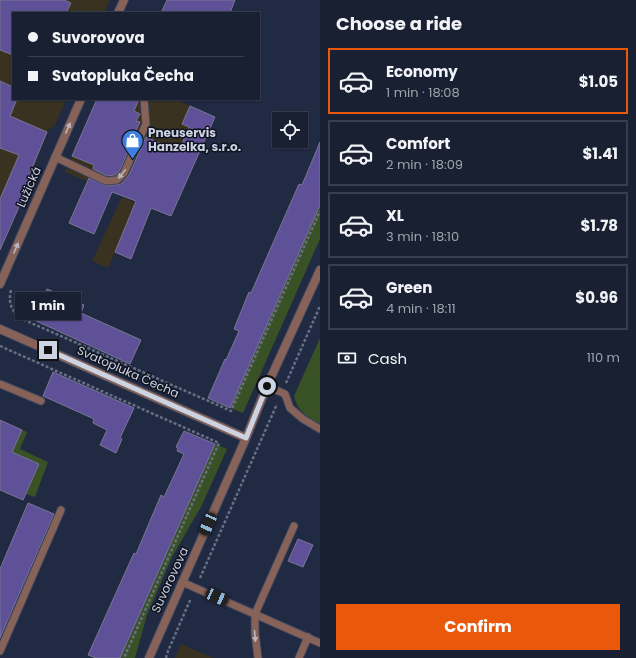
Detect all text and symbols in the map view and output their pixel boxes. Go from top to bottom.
text: Choose a ride [336,11,462,36]
text: Suvorovova [52,27,145,48]
text: Economy [386,61,458,82]
icon: car [338,63,374,99]
text: Svatopluka Čecha [52,65,194,86]
text: $1.05 [579,71,618,92]
text: 1 min · 18:08 [386,83,460,102]
map controls [272,112,308,148]
button: locate [272,112,308,148]
one-way arrow [65,123,71,134]
place label: Pneuservis Hanzelka, s.r.o. [148,124,241,155]
shop icon: Pneuservis Hanzelka, s.r.o. [120,127,146,160]
text: Comfort [386,133,450,154]
icon: car [338,135,374,171]
text: $1.41 [582,143,618,164]
text: 2 min · 18:09 [386,155,463,174]
street label: Lužická [12,164,45,210]
one-way arrow [117,169,126,180]
text: XL [386,205,404,226]
icon: car [338,207,374,243]
text: $1.78 [581,215,618,236]
text: 3 min · 18:10 [386,227,459,246]
one-way arrow [12,242,19,254]
text: Green [386,277,432,298]
icon: car [338,279,374,315]
text: $0.96 [575,287,618,308]
callout: 1 min [15,292,81,320]
text: 1 min [31,296,65,315]
text: 4 min · 18:11 [386,299,456,318]
route end [39,341,57,359]
street label: Svatopluka Čecha [75,341,182,402]
icon: cash [336,347,358,369]
text: Cash [368,348,407,369]
text: 110 m [587,348,620,367]
route start [258,377,276,395]
car [198,511,218,537]
street label: Suvorovova [147,544,192,615]
car [204,587,230,607]
button: Confirm [336,604,620,650]
one-way arrow [252,630,259,642]

